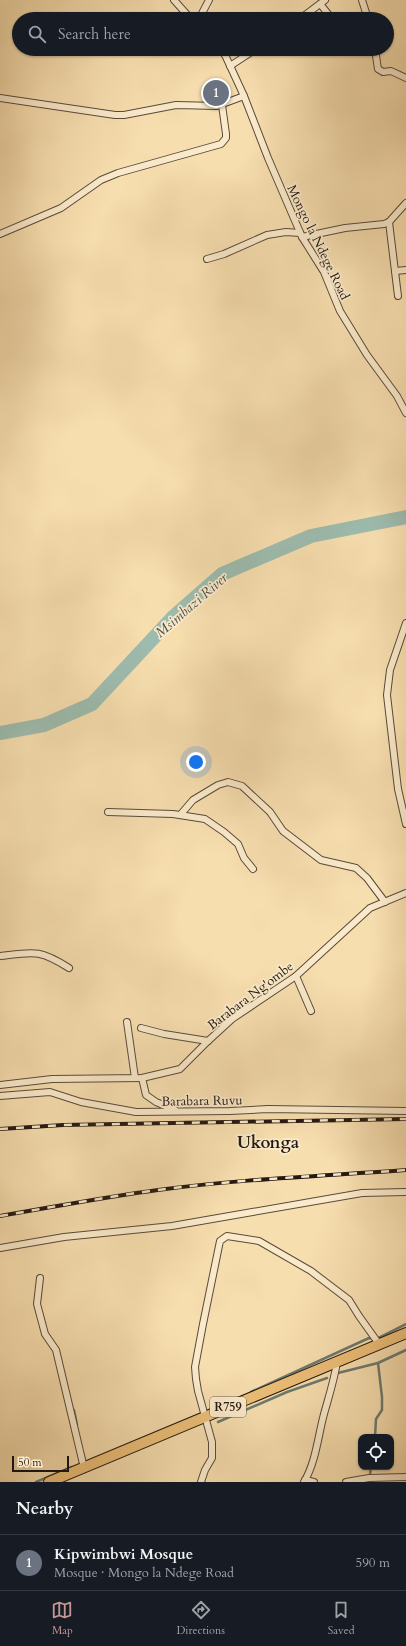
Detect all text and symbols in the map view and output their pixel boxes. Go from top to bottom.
search box [12,12,394,56]
icon: search [26,23,48,45]
text: Search here [58,24,131,44]
pin: 1 [203,78,229,108]
street label: Mongo la Ndege Road [282,182,354,303]
water label: Msimbazi River [151,568,232,642]
your location [186,752,206,772]
street label: Barabara Ng'ombe [204,957,297,1034]
street label: Barabara Ruvu [161,1091,243,1111]
district label: Ukonga [237,1131,300,1154]
road number: R759 [210,1397,246,1417]
map controls [358,1434,394,1470]
button: locate [358,1434,394,1470]
scale bar [12,1454,69,1473]
text: 50 m [18,1455,42,1470]
text: Nearby [16,1497,73,1520]
text: Kipwimbwi Mosque [54,1544,193,1564]
text: 1 [26,1554,32,1572]
text: 590 m [356,1554,390,1572]
text: Mosque · Mongo la Ndege Road [54,1564,234,1582]
tab: Map [51,1599,73,1638]
tab: Directions [176,1599,225,1638]
tab: Saved [328,1599,355,1638]

